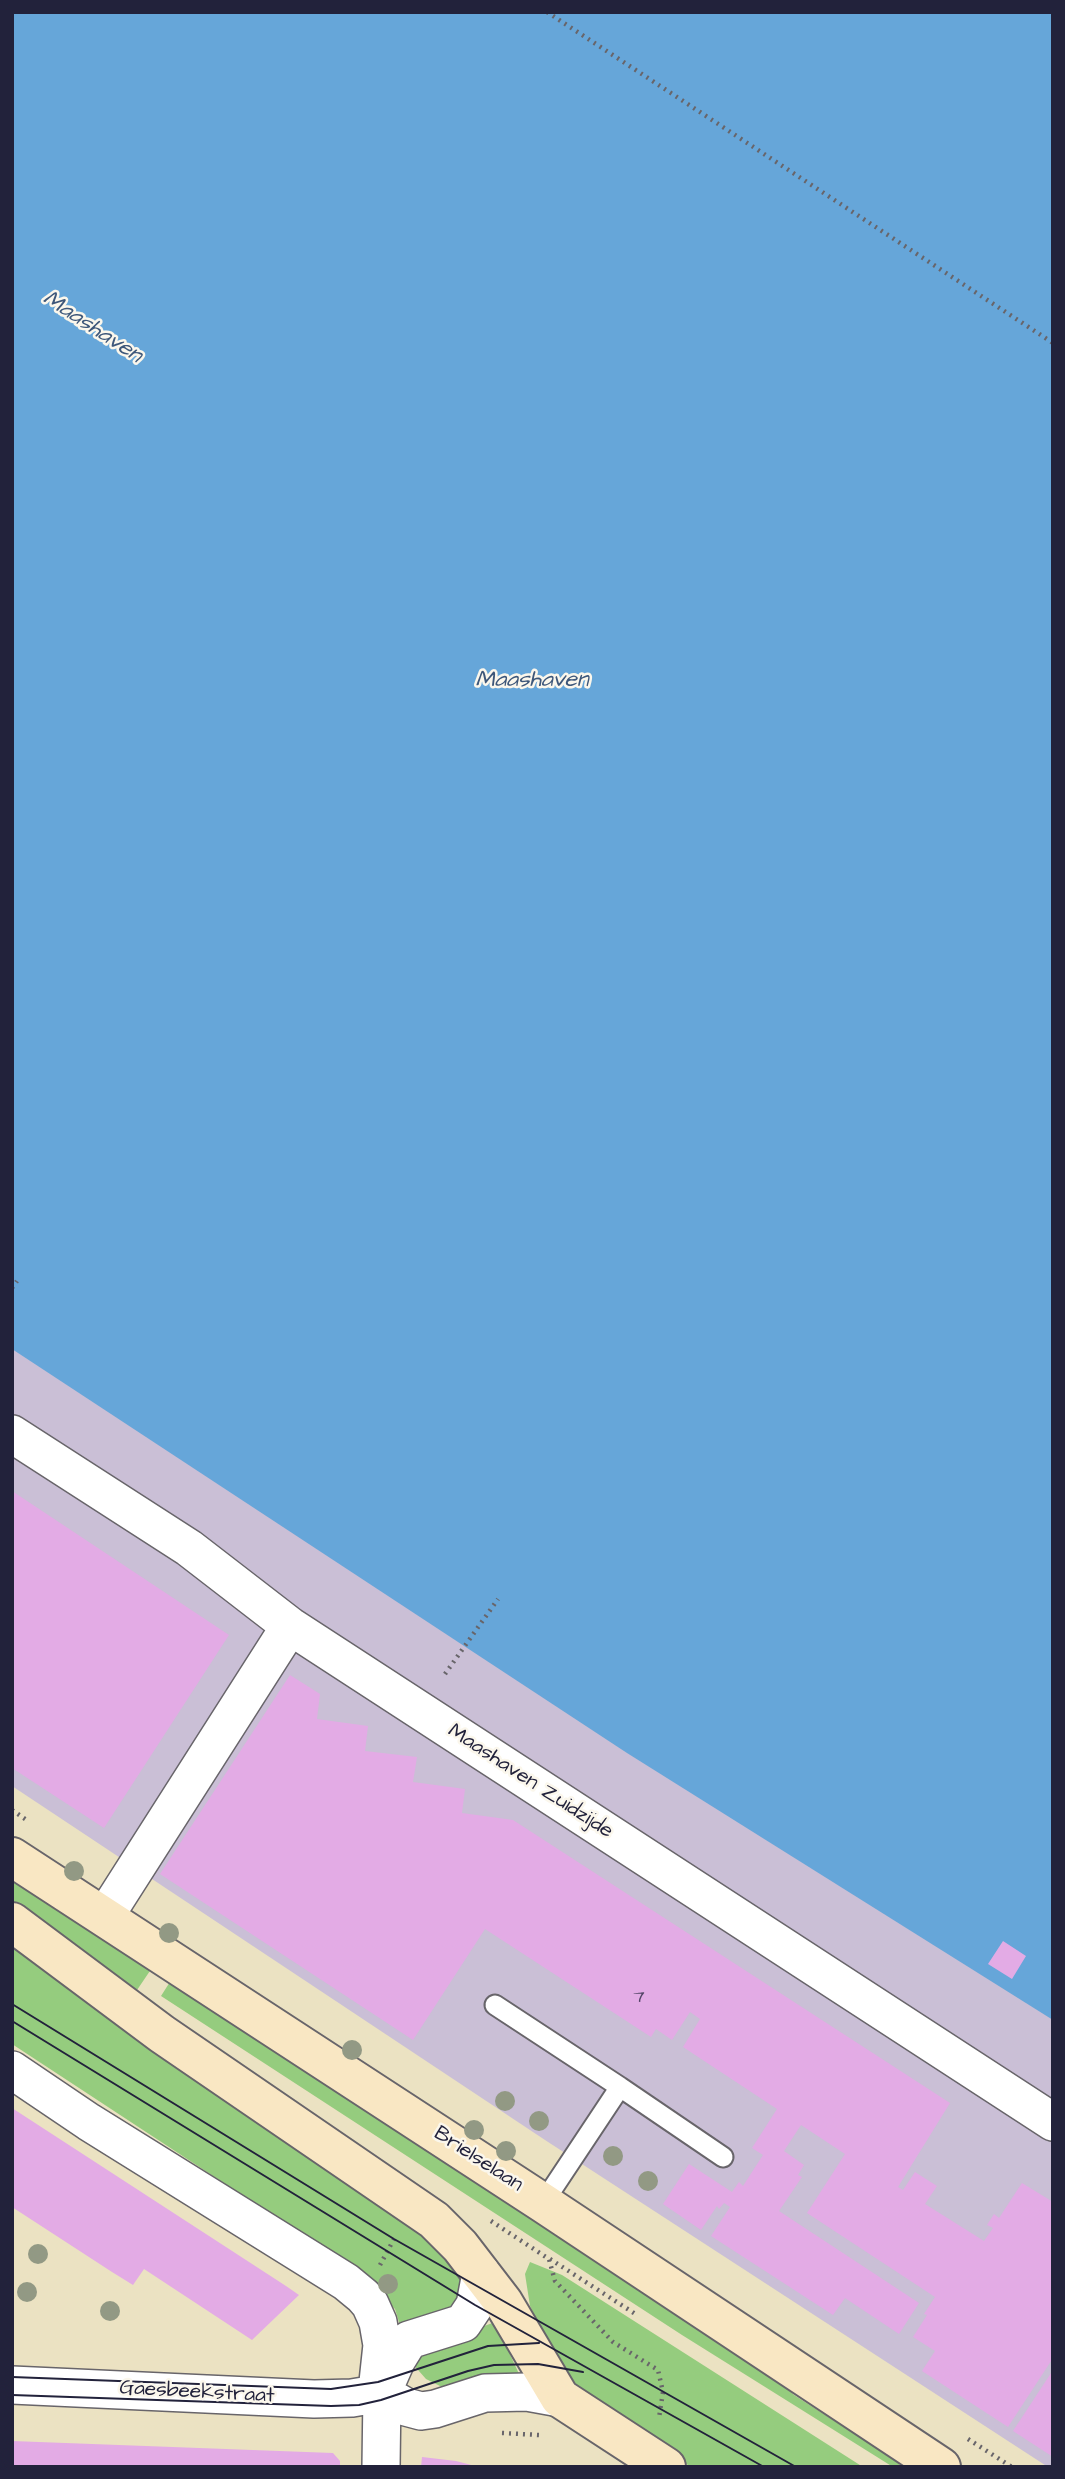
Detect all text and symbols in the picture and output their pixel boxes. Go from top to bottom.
water label: Maashaven [37,286,147,370]
water label: Maashaven [476,667,588,695]
street label: Maashaven Zuidzijde [443,1719,617,1845]
house number: 7 [633,1987,645,2009]
street label: Brielselaan [429,2122,527,2198]
street label: Gaesbeekstraat [119,2376,275,2410]

